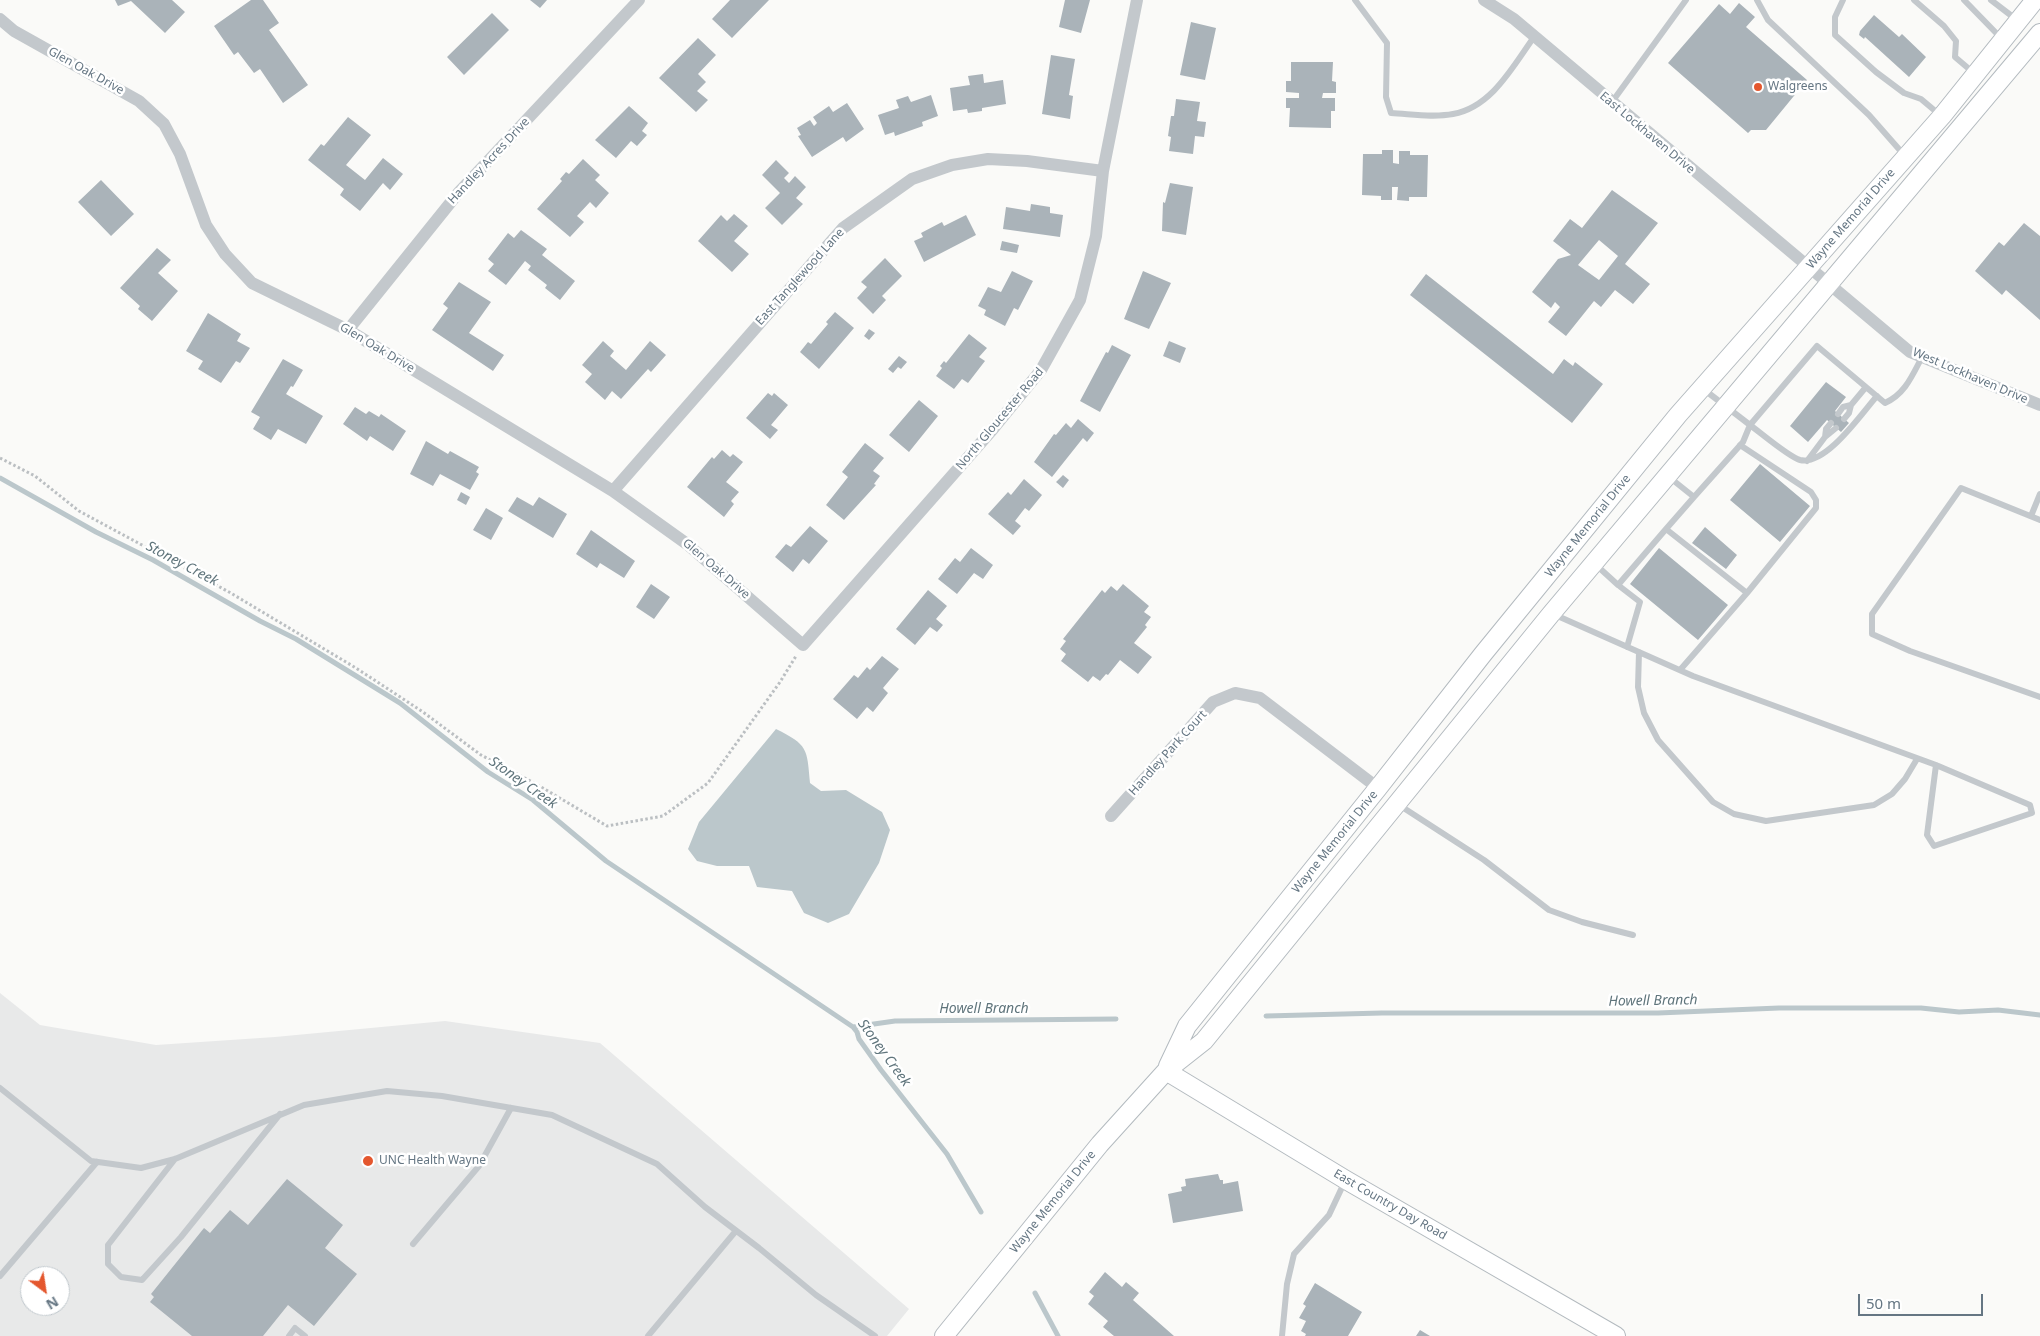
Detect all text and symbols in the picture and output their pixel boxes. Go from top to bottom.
street label: Glen Oak Drive [46,44,126,98]
place label: Walgreens [1768,80,1828,94]
marker: Walgreens [1752,81,1764,93]
street label: East Lockhaven Drive [1597,89,1697,177]
street label: Handley Acres Drive [445,115,533,207]
street label: Wayne Memorial Drive [1804,166,1898,272]
street label: East Tanglewood Lane [753,226,847,328]
street label: Glen Oak Drive [337,320,417,376]
street label: West Lockhaven Drive [1910,345,2030,407]
street label: North Gloucester Road [953,365,1047,473]
street label: Wayne Memorial Drive [1542,472,1634,580]
street label: Glen Oak Drive [679,536,753,602]
water label: Stoney Creek [143,538,221,590]
street label: Handley Park Court [1126,708,1210,798]
water label: Stoney Creek [486,753,560,813]
street label: Wayne Memorial Drive [1289,788,1381,896]
water label: Howell Branch [1608,992,1698,1010]
water label: Howell Branch [939,1001,1029,1017]
water label: Stoney Creek [854,1016,914,1090]
street label: Wayne Memorial Drive [1007,1148,1099,1256]
marker: UNC Health Wayne [361,1154,375,1168]
place label: UNC Health Wayne [379,1154,486,1168]
street label: East Country Day Road [1331,1167,1449,1243]
north arrow [20,1266,70,1316]
scale bar [1860,1284,1985,1316]
text: N [43,1292,62,1315]
text: 50 m [1866,1293,1901,1313]

